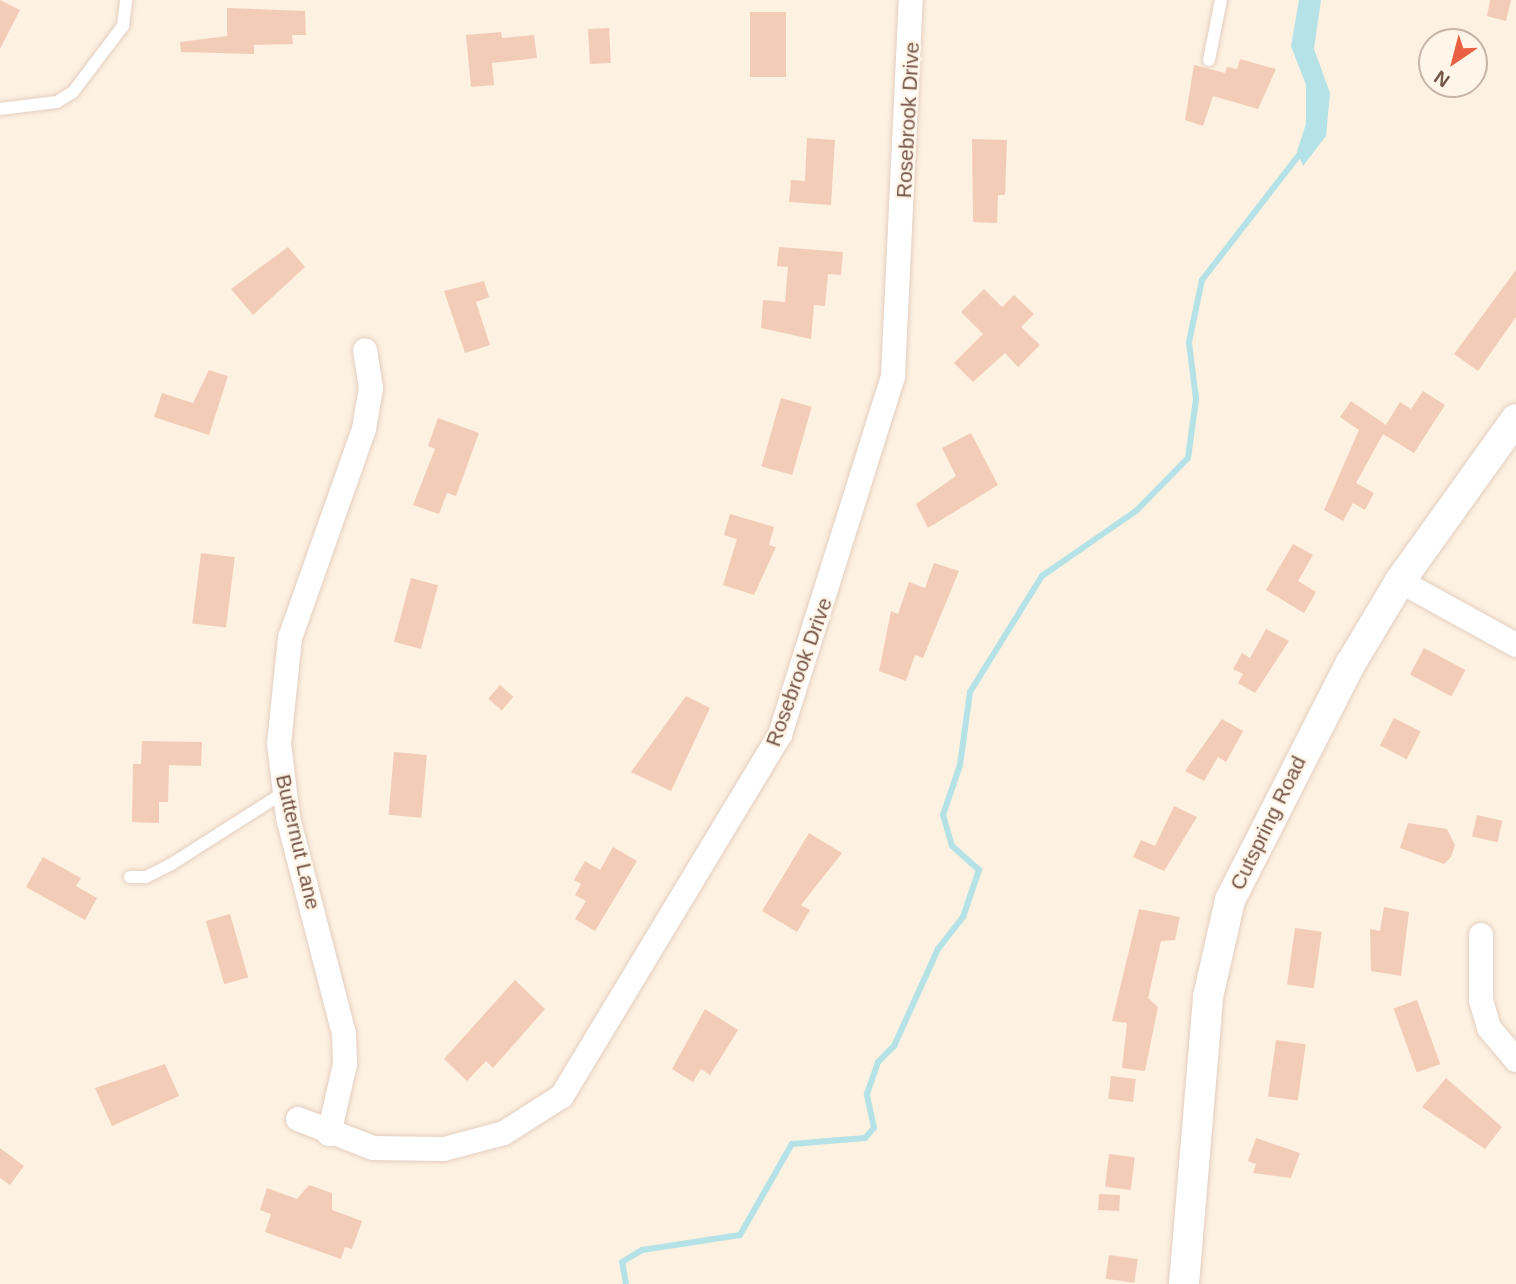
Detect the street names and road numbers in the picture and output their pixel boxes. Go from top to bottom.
street label: Rosebrook Drive [891,41,925,199]
street label: Rosebrook Drive [760,594,838,750]
street label: Cutspring Road [1225,752,1311,894]
street label: Butternut Lane [270,772,326,912]

